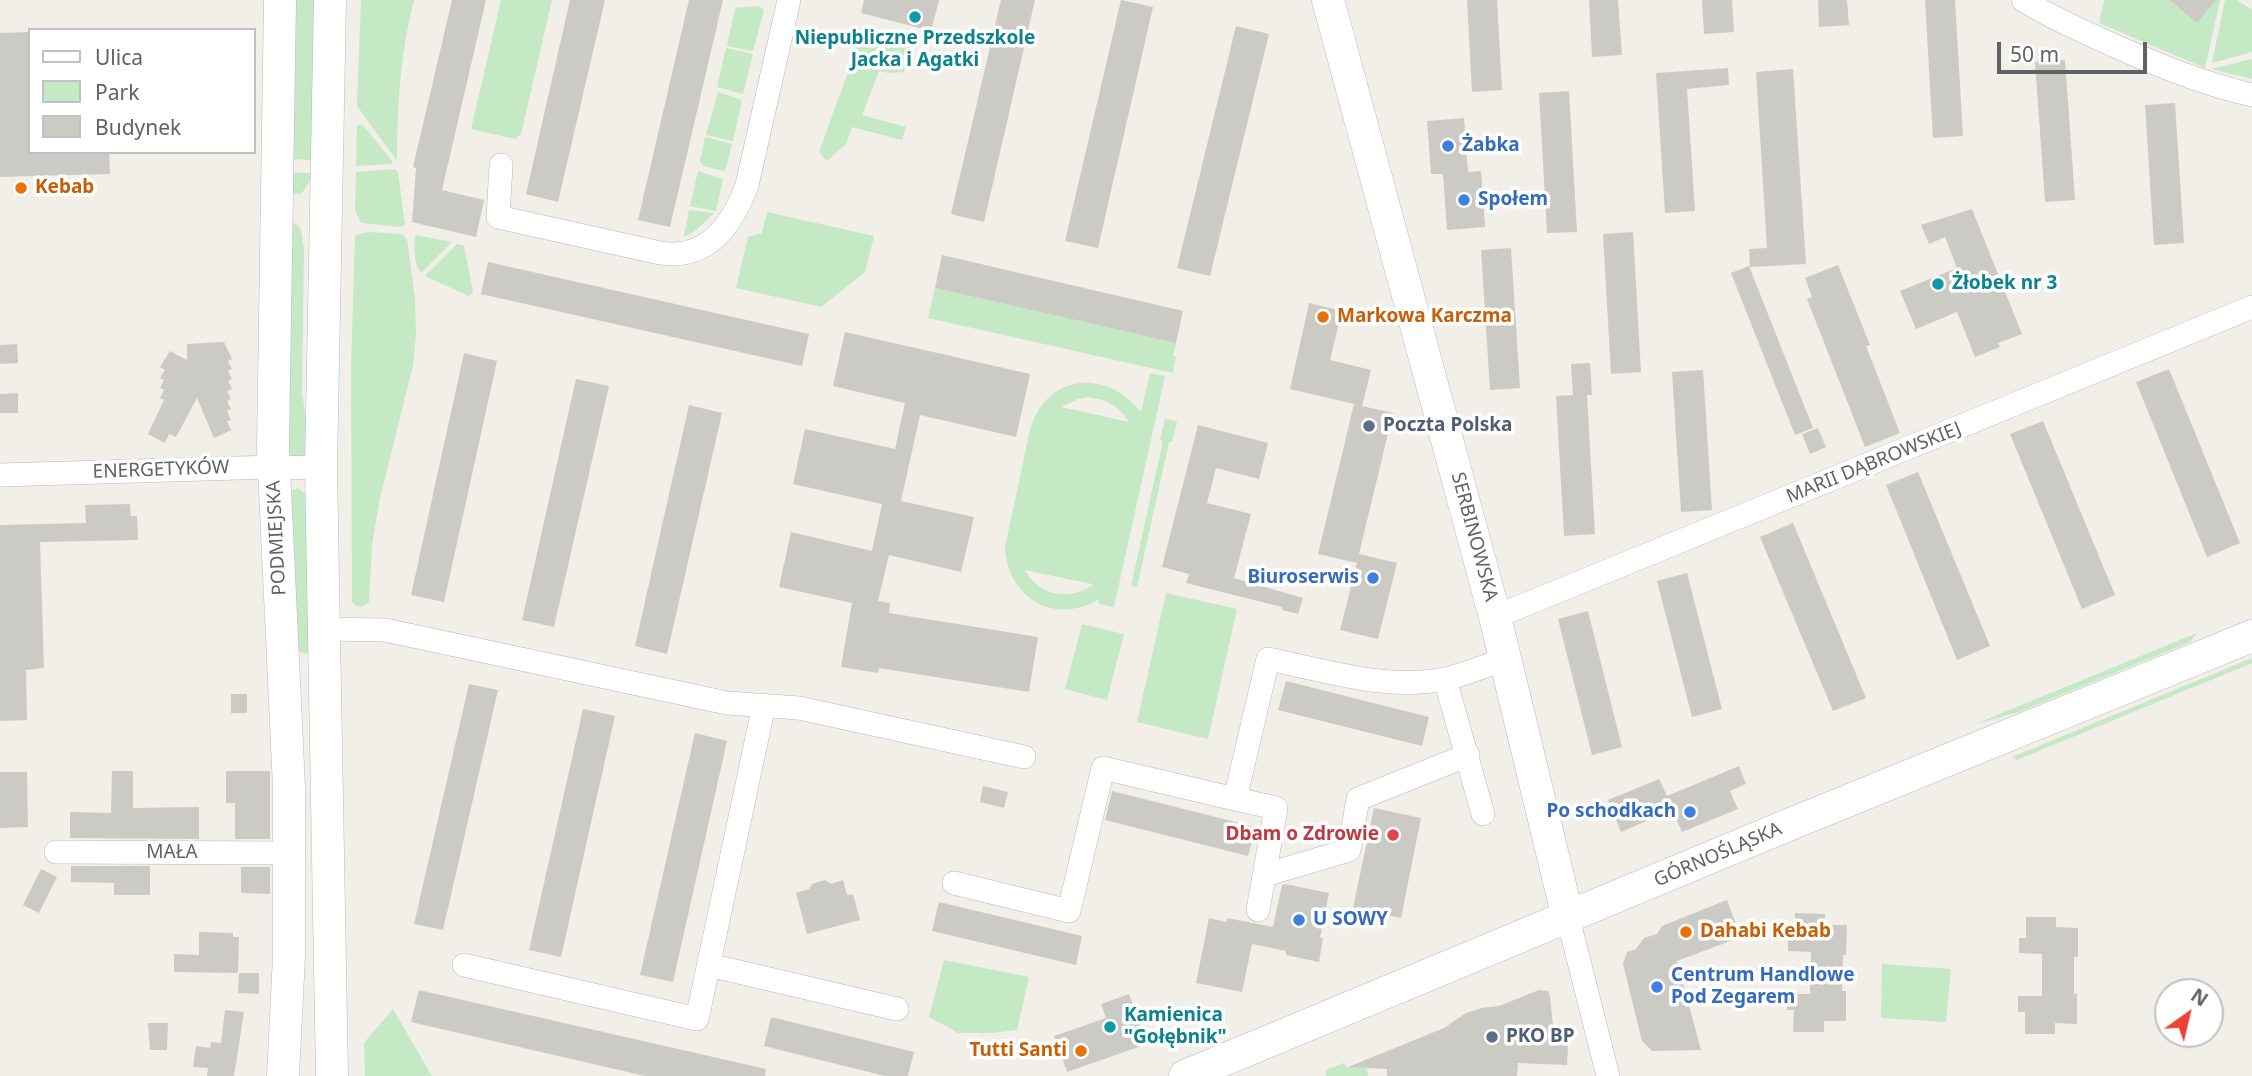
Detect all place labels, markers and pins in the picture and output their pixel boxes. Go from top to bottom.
marker: Niepubliczne Przedszkole Jacka i Agatki [907,9,923,25]
place label: Niepubliczne Przedszkole Jacka i Agatki [795,28,1035,72]
place label: Żabka [1462,135,1520,157]
marker: Żabka [1440,138,1456,154]
place label: Kebab [35,177,94,199]
marker: Kebab [13,180,29,196]
place label: Społem [1478,189,1548,211]
marker: Społem [1456,192,1472,208]
place label: Żłobek nr 3 [1952,273,2057,295]
marker: Żłobek nr 3 [1930,276,1946,292]
place label: Markowa Karczma [1337,306,1512,328]
marker: Markowa Karczma [1315,309,1331,325]
place label: Poczta Polska [1383,415,1512,437]
marker: Poczta Polska [1361,418,1377,434]
place label: Biuroserwis [1247,567,1359,589]
marker: Biuroserwis [1365,570,1381,586]
place label: Po schodkach [1546,801,1676,823]
marker: Po schodkach [1682,804,1698,820]
place label: Dbam o Zdrowie [1226,824,1379,846]
marker: Dbam o Zdrowie [1385,827,1401,843]
place label: U SOWY [1313,909,1388,931]
marker: U SOWY [1291,912,1307,928]
place label: Dahabi Kebab [1700,921,1831,943]
marker: Dahabi Kebab [1678,924,1694,940]
place label: Centrum Handlowe Pod Zegarem [1671,965,1854,1009]
marker: Centrum Handlowe Pod Zegarem [1649,979,1665,995]
place label: Kamienica "Gołębnik" [1124,1005,1227,1049]
marker: Kamienica "Gołębnik" [1102,1019,1118,1035]
place label: PKO BP [1506,1026,1574,1048]
marker: PKO BP [1484,1029,1500,1045]
place label: Tutti Santi [969,1040,1067,1062]
marker: Tutti Santi [1073,1043,1089,1059]

